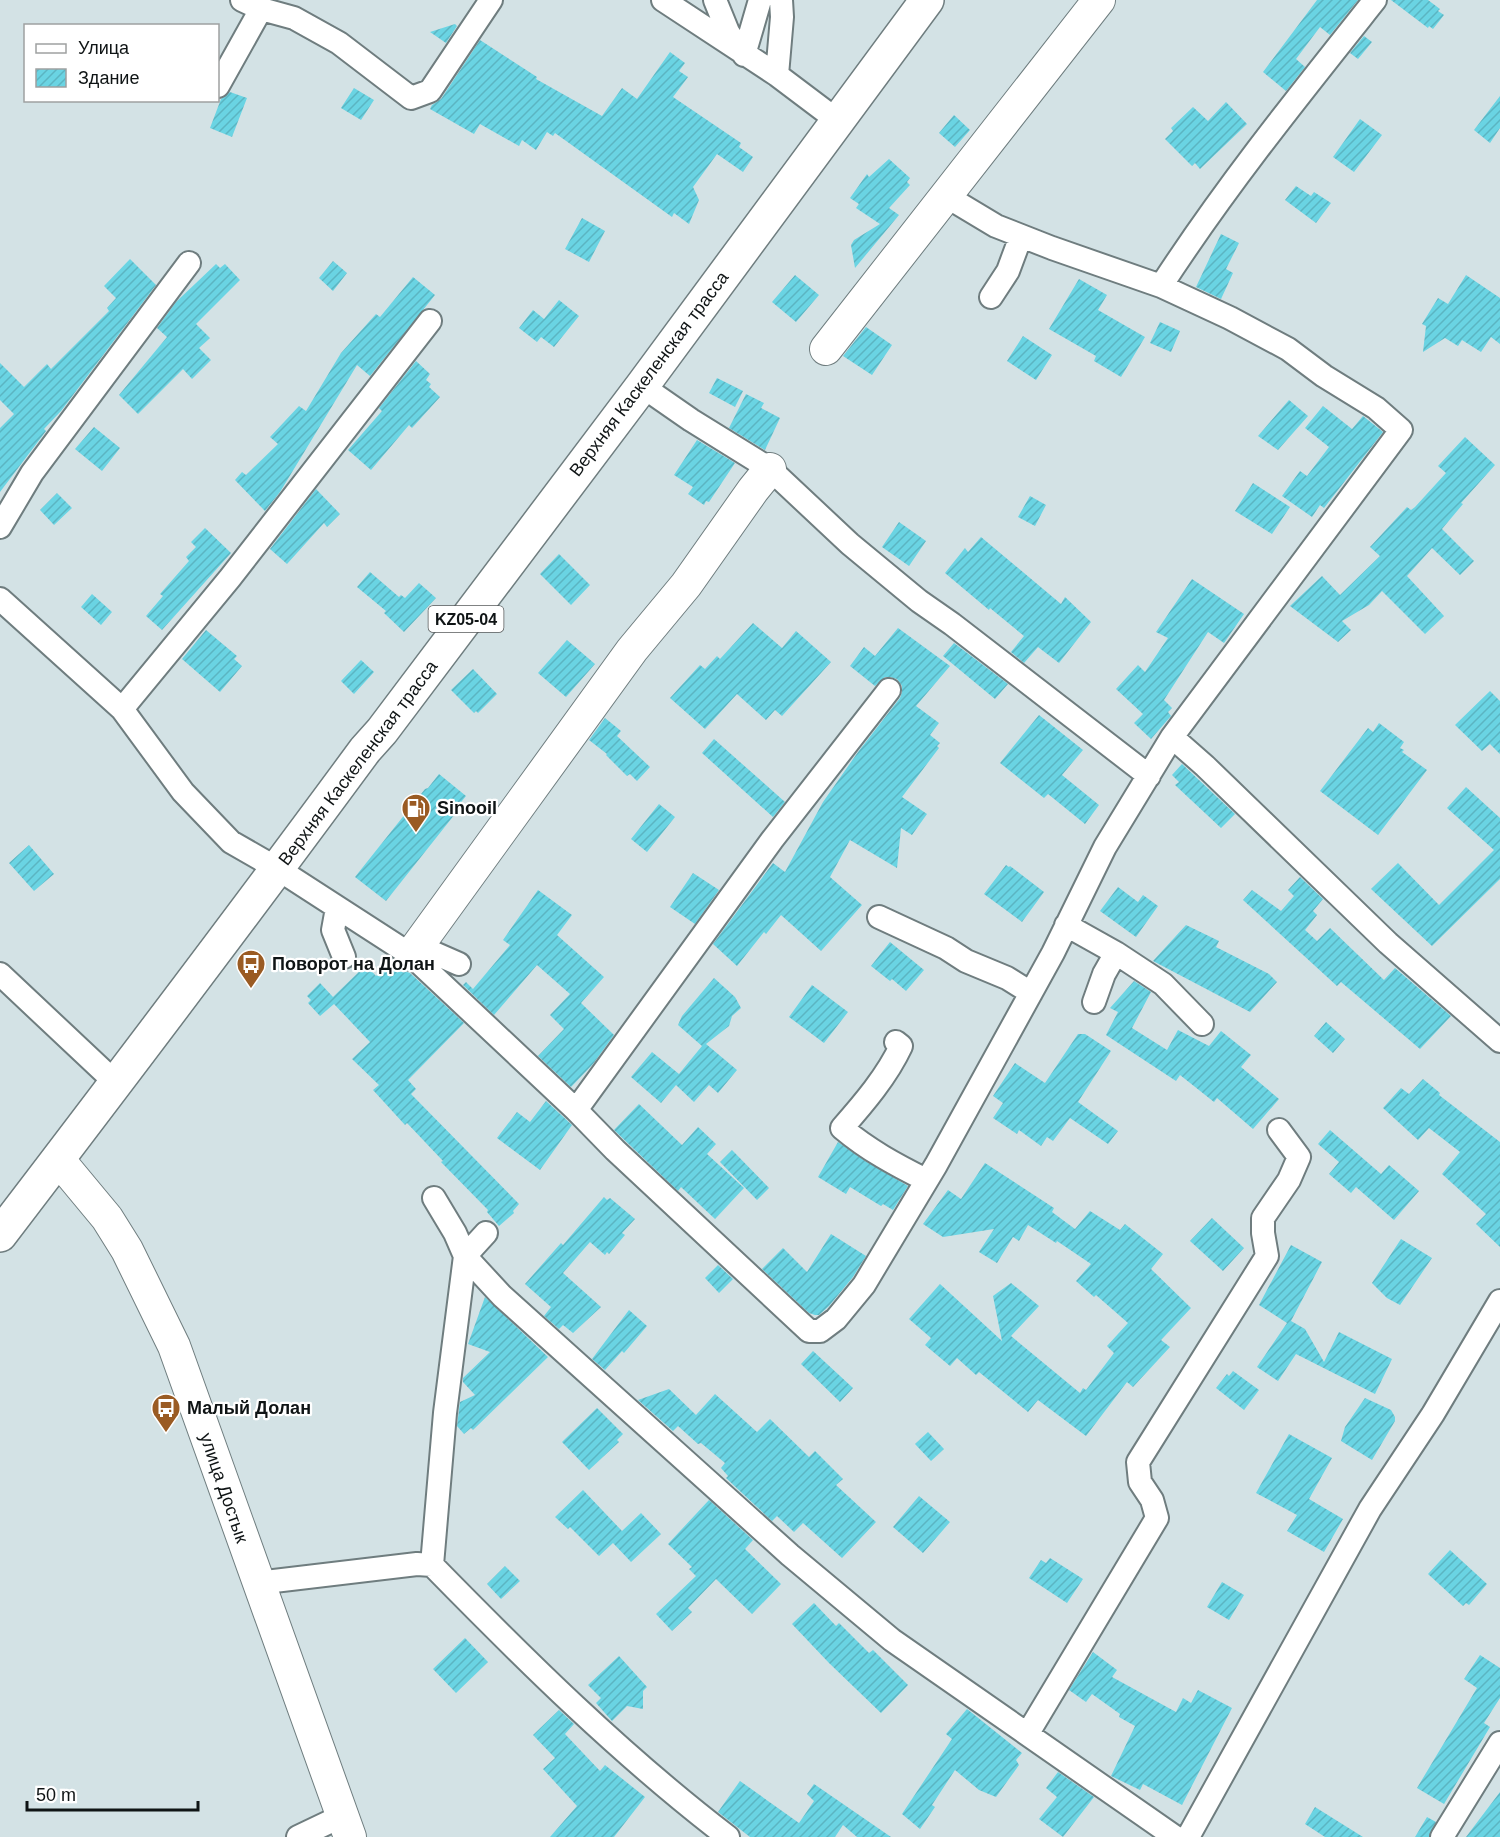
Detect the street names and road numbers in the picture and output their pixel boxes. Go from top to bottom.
street label: Верхняя Каскеленская трасса [565,267,733,480]
road number: KZ05-04 [428,606,504,632]
street label: Верхняя Каскеленская трасса [274,656,442,869]
street label: улица Достык [196,1430,252,1546]

